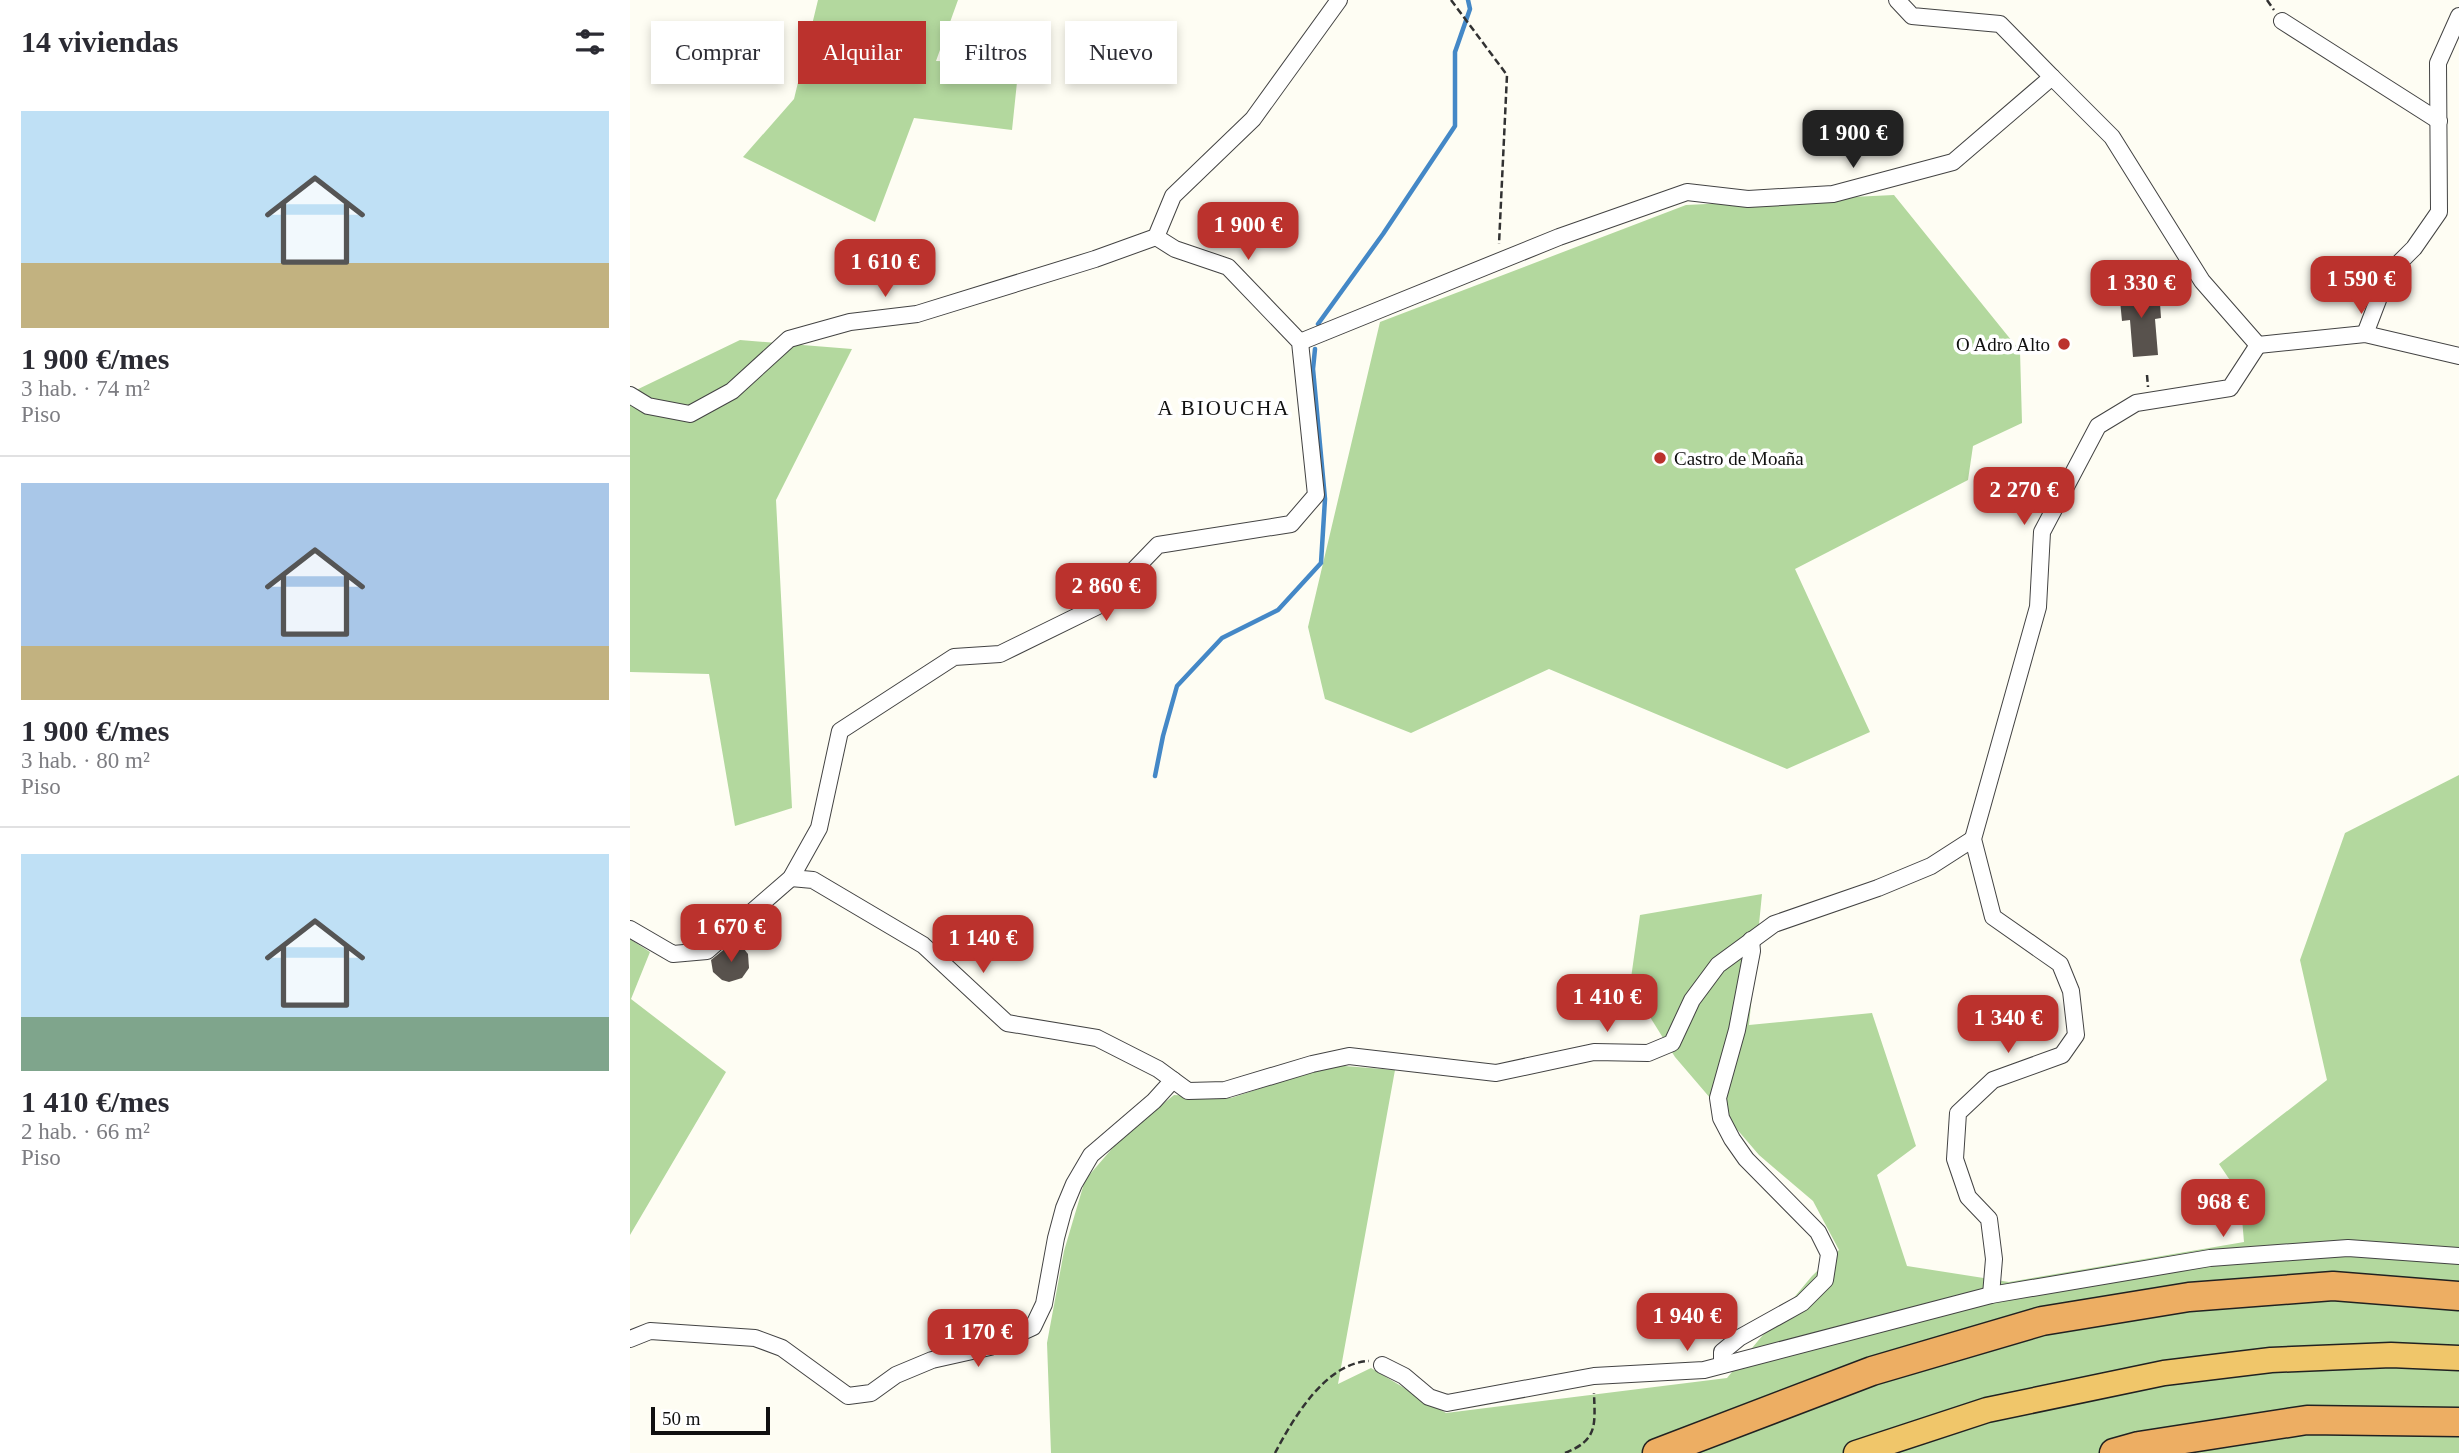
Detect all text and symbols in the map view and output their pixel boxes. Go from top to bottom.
chip: Comprar [651,21,784,84]
chip: Alquilar [798,21,926,84]
chip: Filtros [940,21,1051,84]
chip: Nuevo [1065,21,1177,84]
icon: filters [571,23,609,61]
text: 14 viviendas [21,25,179,58]
pin: 1 900 € [1788,110,1918,170]
text: 1 900 € [1819,120,1888,145]
icon: home [252,157,378,283]
pin: 1 900 € [1183,202,1313,262]
text: 1 900 € [1214,212,1283,237]
pin: 1 610 € [820,240,950,299]
text: 1 610 € [851,249,920,274]
pin: 1 590 € [2296,256,2426,316]
pin: 1 330 € [2076,260,2206,320]
text: 1 590 € [2327,266,2396,291]
text: 1 330 € [2107,270,2176,295]
place label: O Adro Alto [1956,334,2050,355]
marker: O Adro Alto [2056,336,2072,352]
text: 1 900 €/mes [21,342,169,375]
text: 3 hab. · 74 m² [21,376,150,401]
district label: A BIOUCHA [1158,396,1290,420]
text: Piso [21,402,61,427]
place label: Castro de Moaña [1674,448,1804,469]
marker: Castro de Moaña [1652,450,1668,466]
pin: 2 270 € [1959,468,2089,527]
text: 2 270 € [1990,477,2059,502]
icon: home [252,529,378,655]
pin: 2 860 € [1041,564,1171,623]
text: 2 860 € [1072,573,1141,598]
text: 1 900 €/mes [21,714,169,747]
text: 3 hab. · 80 m² [21,748,150,773]
text: Piso [21,774,61,799]
icon: home [252,900,378,1026]
pin: 1 670 € [666,904,796,964]
text: 1 670 € [697,914,766,939]
pin: 1 140 € [918,916,1048,975]
text: 1 140 € [949,925,1018,950]
pin: 1 410 € [1542,974,1672,1034]
text: 1 410 € [1573,984,1642,1009]
pin: 1 340 € [1943,996,2073,1055]
text: 1 340 € [1974,1005,2043,1030]
text: 1 410 €/mes [21,1085,169,1118]
text: 2 hab. · 66 m² [21,1119,150,1144]
text: Piso [21,1145,61,1170]
pin: 968 € [2174,1180,2272,1239]
text: 968 € [2197,1189,2249,1214]
pin: 1 940 € [1622,1294,1752,1353]
text: 1 940 € [1653,1303,1722,1328]
pin: 1 170 € [913,1310,1043,1369]
text: 1 170 € [944,1319,1013,1344]
scale bar [651,1404,770,1436]
text: 50 m [662,1408,701,1429]

